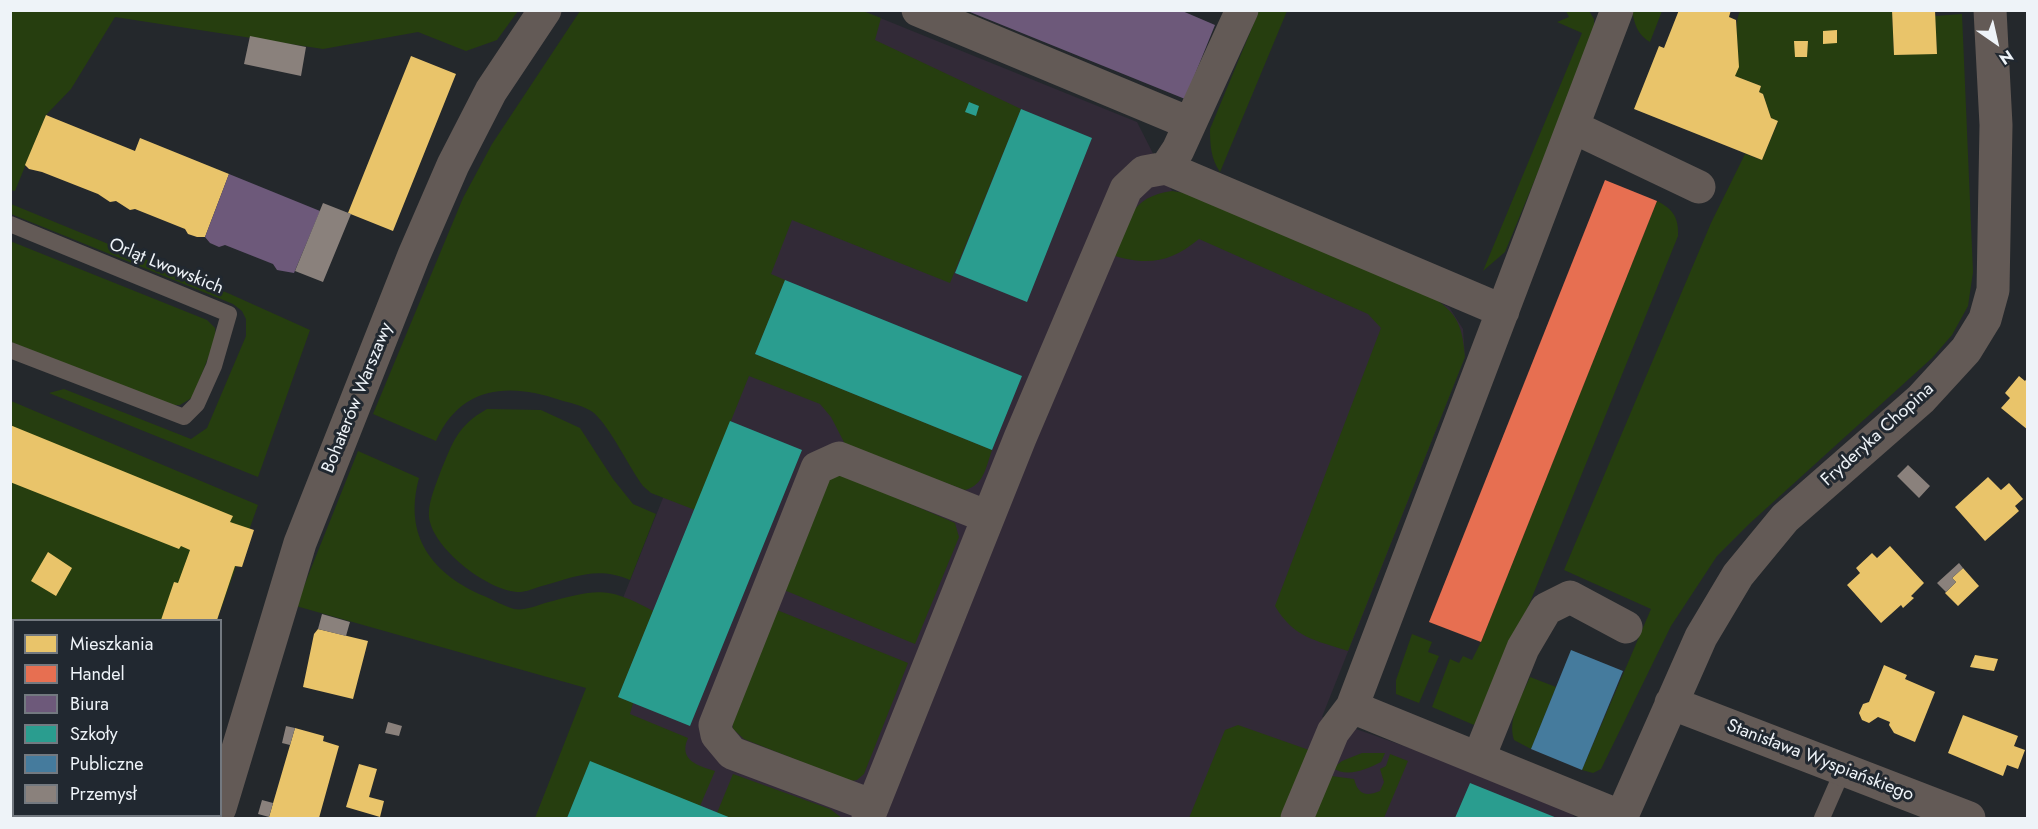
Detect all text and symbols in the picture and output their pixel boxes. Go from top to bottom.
north arrow [1966,12,2026,72]
text: N [1995,44,2018,70]
street label: Orląt Lwowskich [105,234,227,300]
street label: Bohaterów Warszawy [318,320,398,476]
street label: Fryderyka Chopina [1817,379,1939,491]
legend [12,619,222,817]
text: Mieszkania [70,631,153,657]
text: Handel [70,661,125,687]
text: Biura [70,691,109,717]
street label: Stanisława Wyspiańskiego [1723,715,1917,807]
text: Szkoły [70,721,118,747]
text: Publiczne [70,751,144,777]
text: Przemysł [70,781,137,807]

